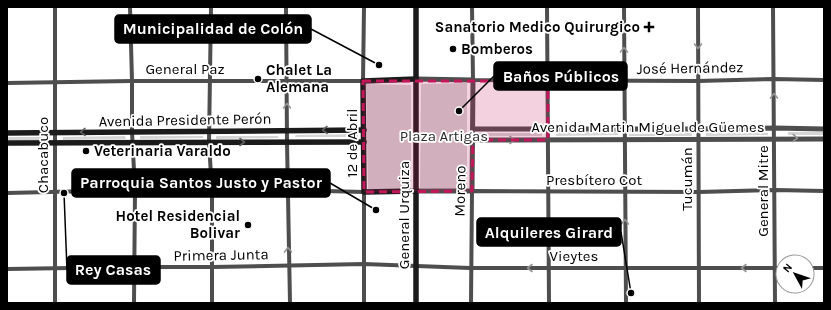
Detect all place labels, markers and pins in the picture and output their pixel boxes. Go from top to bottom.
callout: Municipalidad de Colón [115,15,311,43]
place label: Sanatorio Medico Quirurgico [435,18,640,36]
marker: Sanatorio Medico Quirurgico [643,21,655,33]
place label: Bomberos [461,40,533,58]
marker: Bomberos [448,44,458,54]
place label: Chalet La Alemana [266,61,332,96]
callout: Baños Públicos [494,62,627,90]
marker: Chalet La Alemana [253,74,263,84]
place label: Veterinaria Varaldo [94,142,231,160]
marker: Veterinaria Varaldo [81,146,91,156]
callout: Parroquia Santos Justo y Pastor [72,169,330,197]
place label: Hotel Residencial Bolivar [116,207,240,242]
callout: Alquileres Girard [477,218,621,246]
marker: Hotel Residencial Bolivar [243,220,253,230]
callout: Rey Casas [67,256,160,284]

